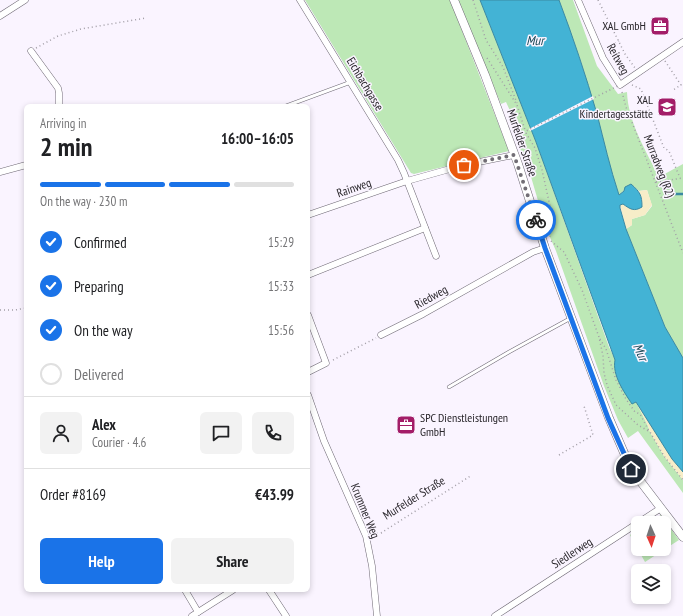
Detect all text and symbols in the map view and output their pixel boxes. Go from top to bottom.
office icon: XAL GmbH [649,15,671,37]
place label: XAL GmbH [602,18,646,33]
water label: Mur [526,32,546,49]
street label: Reitweg [604,41,633,77]
street label: Eichbachgasse [344,54,387,113]
place label: XAL Kindertagesstätte [580,92,653,121]
school or university icon: XAL Kindertagesstätte [656,96,678,118]
street label: Murfelder Straße [504,107,541,179]
text: Arriving in [40,115,87,132]
text: 16:00–16:05 [221,129,294,148]
text: 2 min [40,130,93,163]
street label: Murradweg (R2) [641,132,678,199]
pin [447,148,481,182]
icon: bag [453,154,475,176]
street label: Rainweg [335,175,373,200]
text: On the way · 230 m [40,193,127,210]
courier [516,200,556,240]
icon: bike [525,209,547,231]
icon: check [40,231,62,253]
text: Confirmed [74,233,127,252]
text: 15:29 [268,234,294,251]
icon: check [40,275,62,297]
text: Preparing [74,277,124,296]
text: 15:33 [268,278,294,295]
street label: Riedweg [412,281,450,312]
icon: check [40,319,62,341]
text: On the way [74,321,133,340]
text: 15:56 [268,322,294,339]
water label: Mur [629,341,653,366]
text: Delivered [74,365,124,384]
place label: SPC Dienstleistungen GmbH [420,410,508,439]
button: person [40,412,82,454]
button: chat [200,412,242,454]
button: phone [252,412,294,454]
office icon: SPC Dienstleistungen GmbH [395,414,417,436]
text: Alex [92,415,116,434]
text: Courier · 4.6 [92,434,146,451]
pin [614,452,648,486]
icon: home [620,458,642,480]
street label: Murfelder Straße [380,473,448,523]
street label: Krummer Weg [348,481,383,541]
text: Order #8169 [40,485,106,504]
text: €43.99 [255,485,294,504]
north arrow [631,516,671,556]
map controls [631,516,671,604]
street label: Siedlerweg [548,534,595,571]
button: Help [40,538,163,584]
button: Share [171,538,294,584]
button: layers [631,564,671,604]

